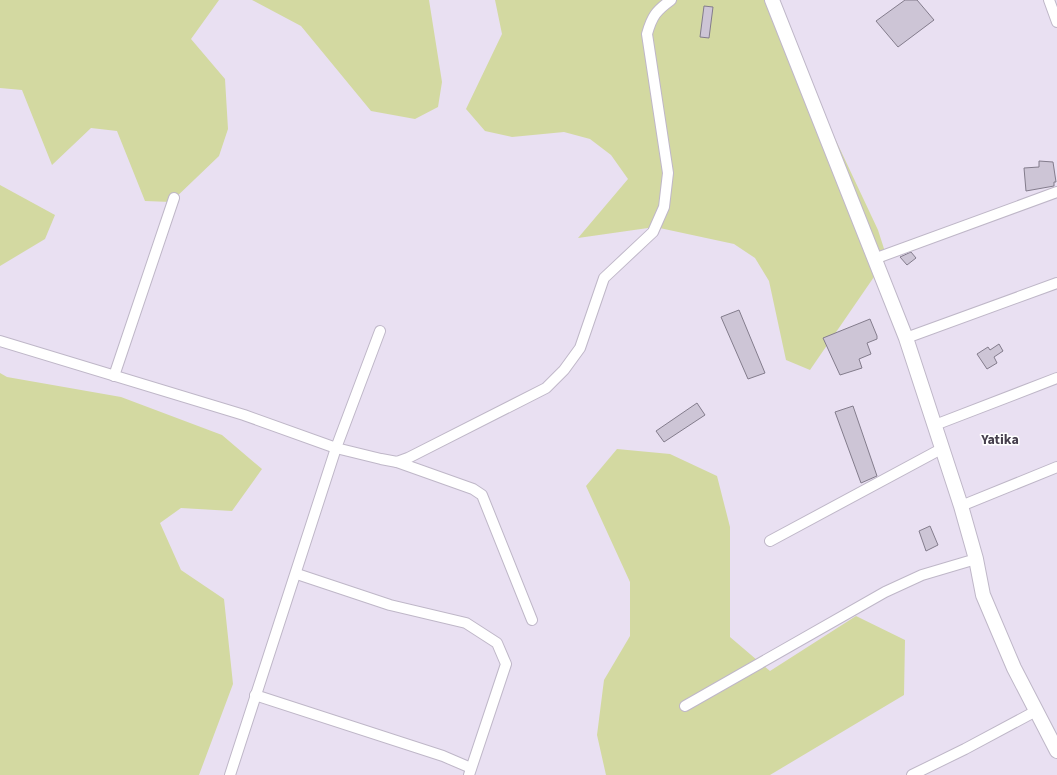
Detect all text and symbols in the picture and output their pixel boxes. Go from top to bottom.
district label: Yatika [980,430,1019,450]

